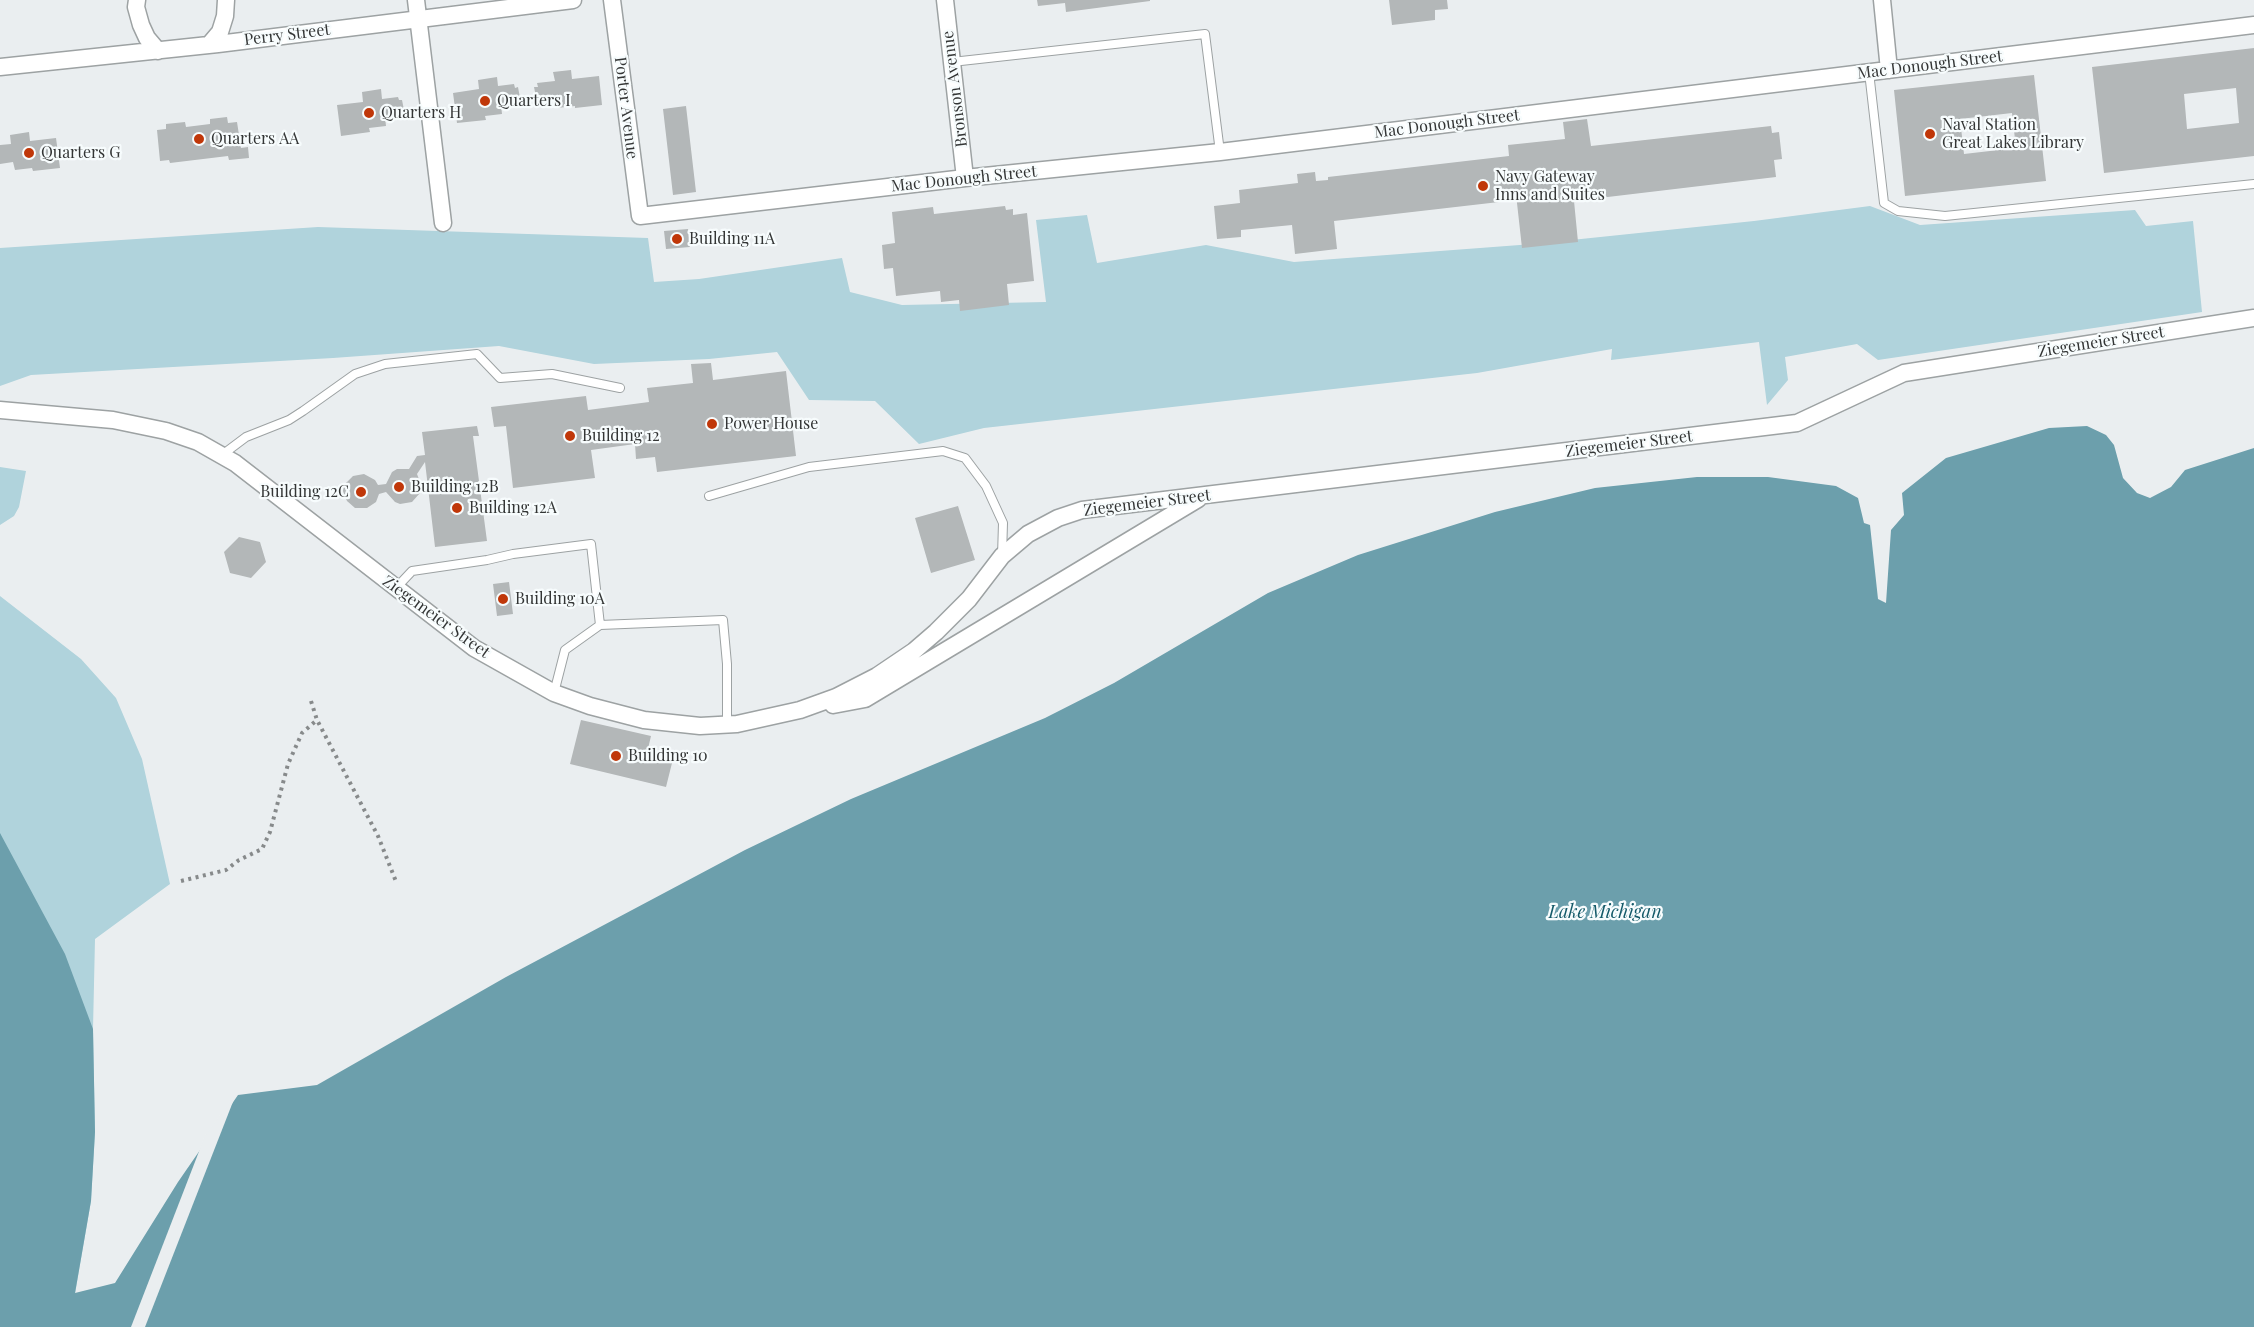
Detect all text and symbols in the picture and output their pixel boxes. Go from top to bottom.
street label: Perry Street [243,20,331,50]
street label: Bronson Avenue [938,30,972,148]
street label: Mac Donough Street [1856,47,2004,83]
street label: Porter Avenue [610,56,642,160]
place label: Quarters I [497,91,571,111]
marker: Quarters I [478,94,492,108]
place label: Quarters H [381,103,461,123]
marker: Quarters H [362,106,376,120]
street label: Mac Donough Street [1373,106,1521,142]
place label: Naval Station Great Lakes Library [1942,115,2084,153]
marker: Naval Station Great Lakes Library [1923,127,1937,141]
place label: Quarters AA [211,129,299,149]
marker: Quarters AA [192,132,206,146]
place label: Quarters G [41,143,121,163]
marker: Quarters G [22,146,36,160]
street label: Mac Donough Street [890,162,1038,196]
place label: Navy Gateway Inns and Suites [1495,167,1605,205]
marker: Navy Gateway Inns and Suites [1476,179,1490,193]
place label: Building 11A [689,229,775,249]
marker: Building 11A [670,232,684,246]
street label: Ziegemeier Street [2036,323,2166,361]
place label: Power House [724,414,818,434]
marker: Power House [705,417,719,431]
place label: Building 12 [582,426,660,446]
street label: Ziegemeier Street [1564,427,1694,461]
marker: Building 12 [563,429,577,443]
place label: Building 12B [411,477,499,497]
marker: Building 12B [392,480,406,494]
place label: Building 12C [260,482,349,502]
marker: Building 12C [354,485,368,499]
street label: Ziegemeier Street [1082,486,1212,520]
place label: Building 12A [469,498,557,518]
marker: Building 12A [450,501,464,515]
street label: Ziegemeier Street [379,572,493,662]
place label: Building 10A [515,589,605,609]
marker: Building 10A [496,592,510,606]
place label: Building 10 [628,746,708,766]
marker: Building 10 [609,749,623,763]
water label: Lake Michigan [1548,901,1662,923]

